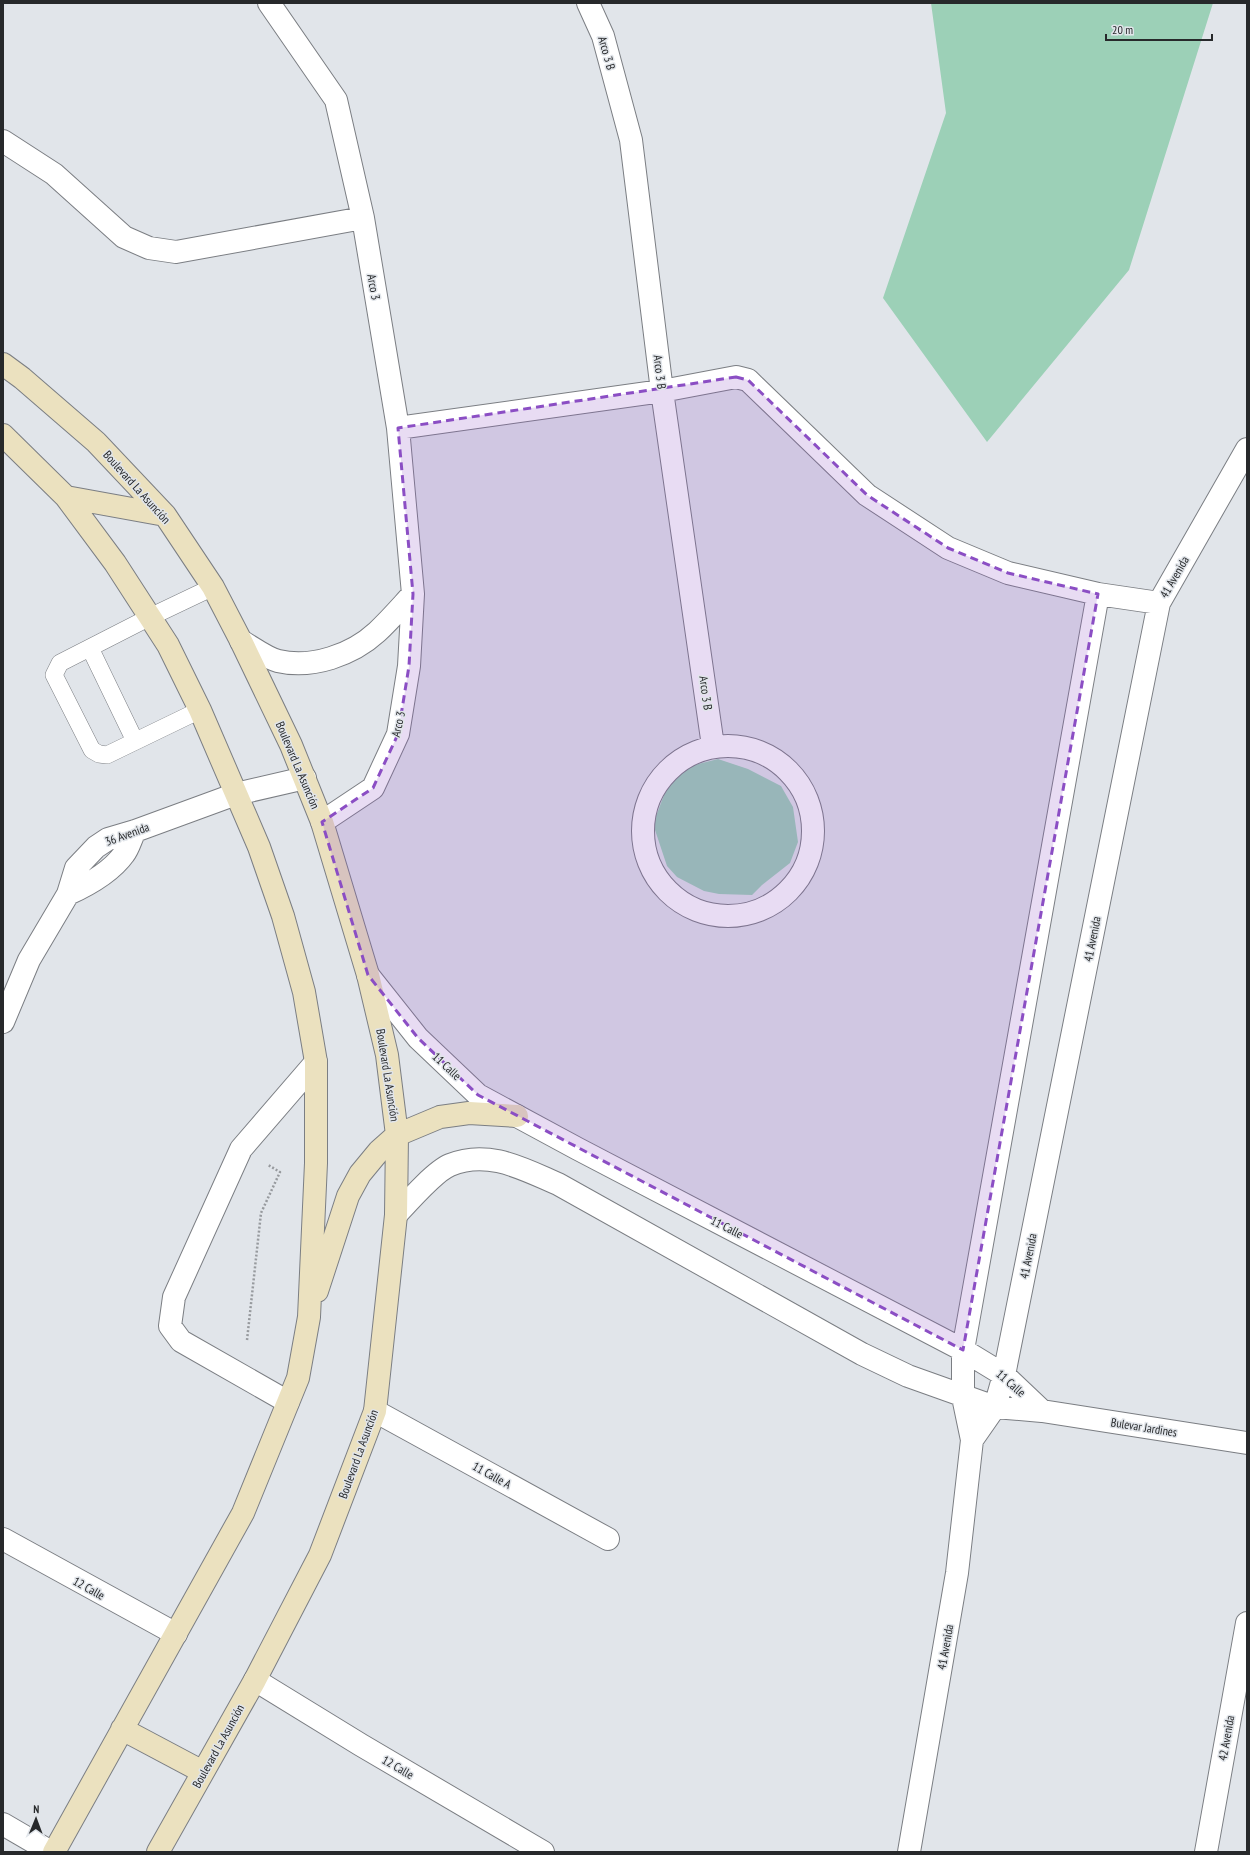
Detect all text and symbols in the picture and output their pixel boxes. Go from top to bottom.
scale bar [1106,16,1212,42]
text: 20 m [1112,22,1133,37]
street label: Arco 3 B [595,34,619,72]
street label: Arco 3 [364,273,384,301]
street label: Arco 3 B [650,354,670,390]
street label: Boulevard La Asunción [100,447,174,527]
street label: 41 Avenida [1156,553,1192,601]
street label: Arco 3 B [696,675,716,711]
street label: Arco 3 [388,710,408,738]
street label: Boulevard La Asunción [273,719,323,811]
street label: 36 Avenida [103,819,151,849]
street label: 41 Avenida [1080,915,1104,963]
street label: Boulevard La Asunción [373,1028,403,1122]
street label: 11 Calle [429,1049,465,1083]
street label: 11 Calle [708,1213,746,1241]
street label: 41 Avenida [1016,1232,1040,1280]
street label: 11 Calle [993,1366,1029,1400]
street label: Boulevard La Asunción [335,1408,381,1500]
street label: Bulevar Jardines [1110,1414,1178,1440]
street label: 11 Calle A [470,1458,514,1492]
street label: 12 Calle [70,1573,108,1603]
street label: 41 Avenida [934,1623,956,1671]
street label: Boulevard La Asunción [189,1701,247,1791]
street label: 42 Avenida [1215,1714,1237,1762]
street label: 12 Calle [380,1752,417,1782]
north arrow [16,1799,56,1839]
text: N [33,1802,39,1816]

